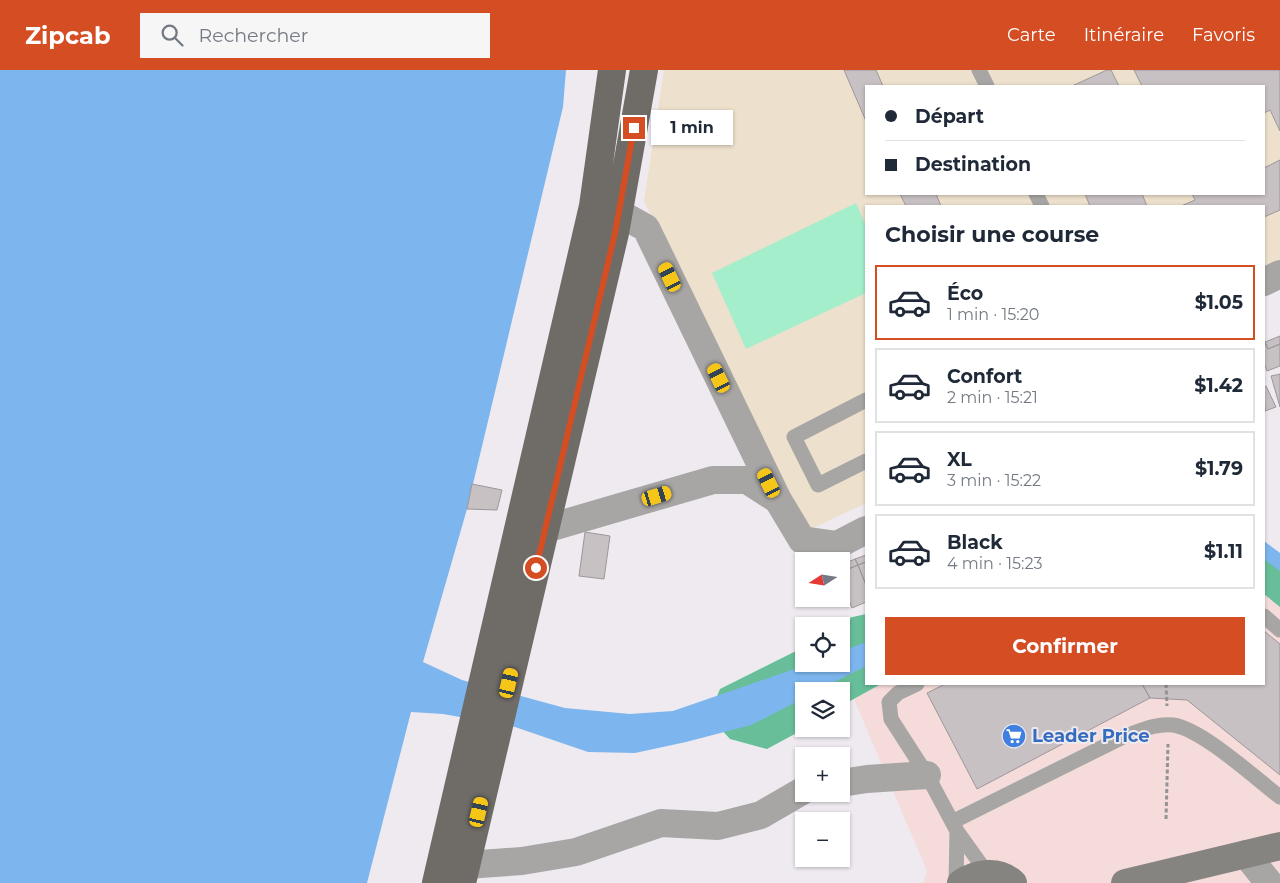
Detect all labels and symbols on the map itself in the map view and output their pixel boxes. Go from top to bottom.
callout: 1 min [652,110,734,146]
route end [623,117,645,139]
car [656,260,683,294]
car [705,361,732,395]
car [755,466,782,500]
car [640,484,673,508]
north arrow [795,552,850,608]
route start [525,557,547,579]
car [498,667,519,699]
supermarket icon: Leader Price [1001,723,1027,749]
place label: Leader Price [1032,725,1150,747]
car [468,796,489,828]

